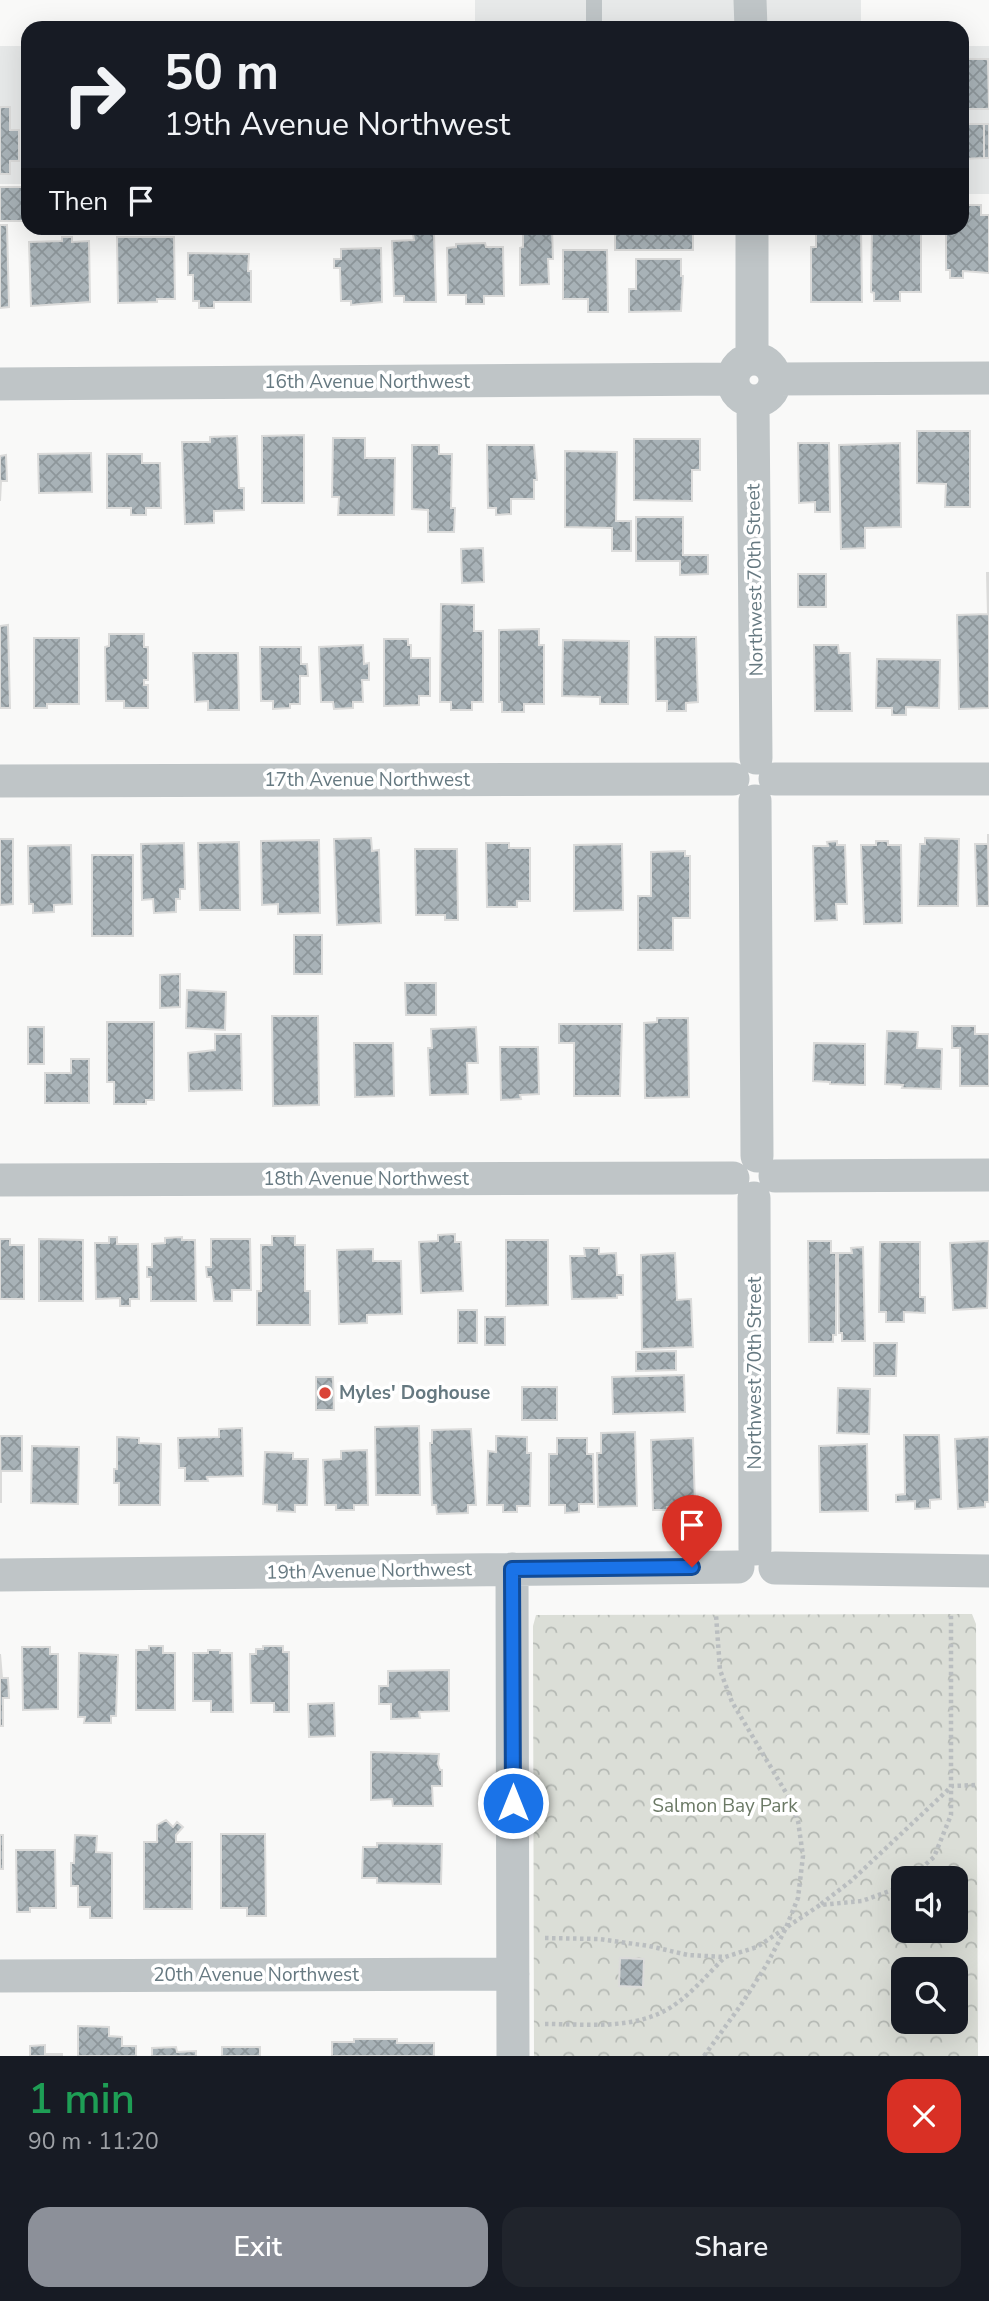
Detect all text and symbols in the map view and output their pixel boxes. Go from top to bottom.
text: 50 m [164,39,279,106]
icon: right [49,49,140,140]
text: 19th Avenue Northwest [164,103,510,146]
icon: arrive [122,182,160,220]
text: Then [49,184,108,219]
street label: 16th Avenue Northwest [264,369,470,395]
street label: Northwest 70th Street [740,483,770,677]
street label: 17th Avenue Northwest [264,767,470,793]
street label: 18th Avenue Northwest [263,1166,469,1192]
street label: Northwest 70th Street [742,1276,768,1469]
place label: Myles' Doghouse [339,1380,490,1406]
marker: Myles' Doghouse [317,1385,333,1401]
pin [662,1495,722,1567]
icon: arrive [673,1506,711,1544]
street label: 19th Avenue Northwest [266,1556,472,1586]
position arrow [476,1766,550,1840]
park label: Salmon Bay Park [652,1793,798,1819]
map controls [891,1866,968,2034]
button: sound [891,1866,968,1943]
button: search [891,1957,968,2034]
street label: 20th Avenue Northwest [153,1962,359,1988]
text: 1 min [28,2071,135,2128]
button: close [887,2079,961,2153]
text: 90 m · 11:20 [28,2126,159,2157]
button: Exit [28,2207,488,2287]
button: Share [502,2207,961,2287]

